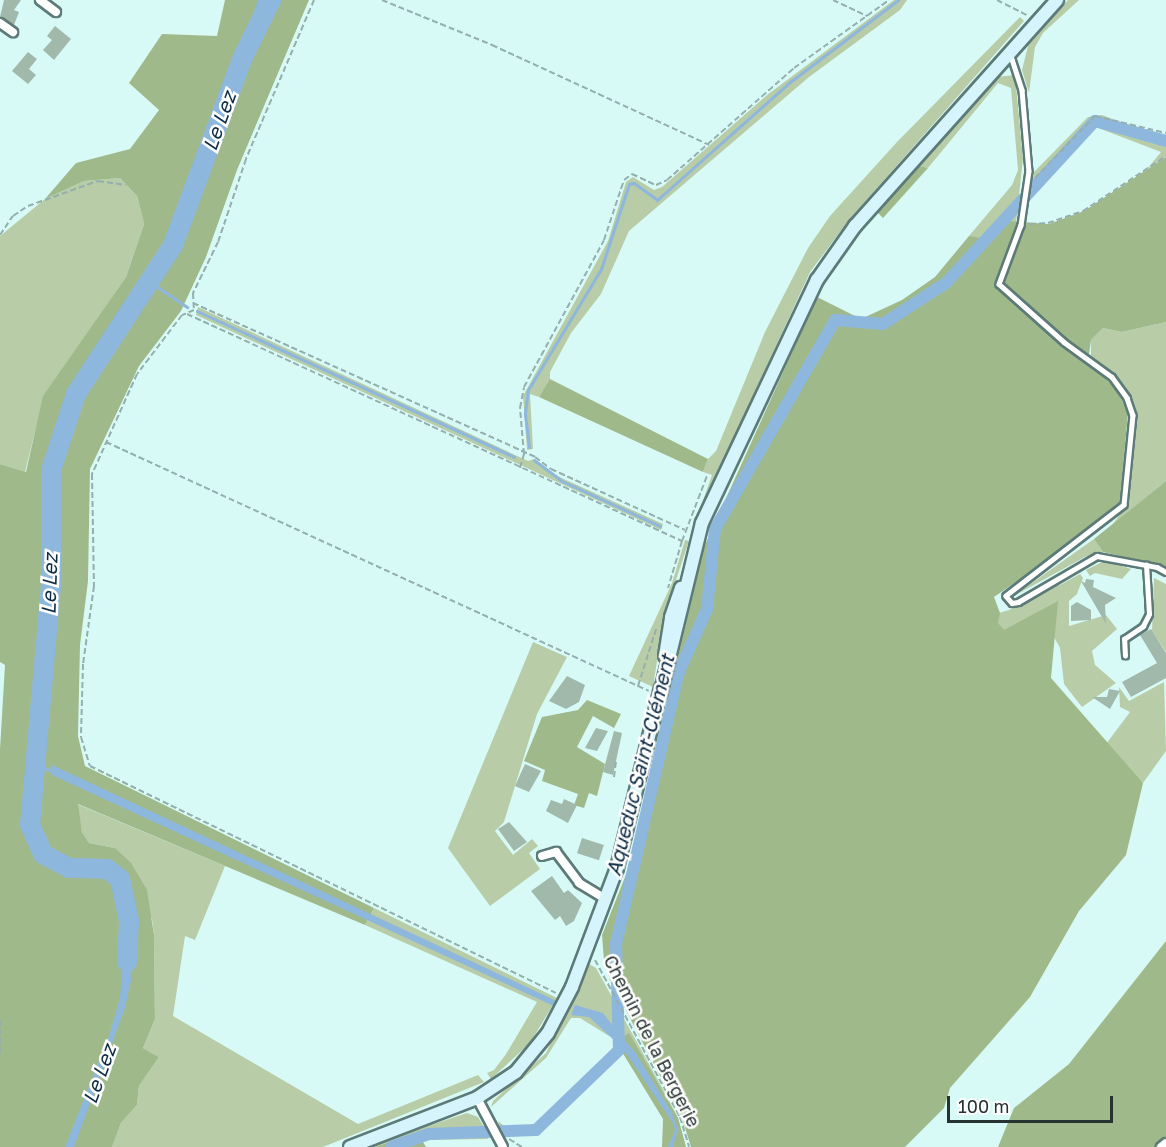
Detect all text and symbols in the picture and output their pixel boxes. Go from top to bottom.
water label: Le Lez [197,88,241,154]
water label: Le Lez [36,553,62,615]
water label: Aqueduc Saint-Clément [601,652,679,878]
street label: Chemin de la Bergerie [599,952,705,1130]
water label: Le Lez [77,1041,121,1107]
scale bar [950,1084,1116,1122]
text: 100 m [958,1095,1009,1117]

